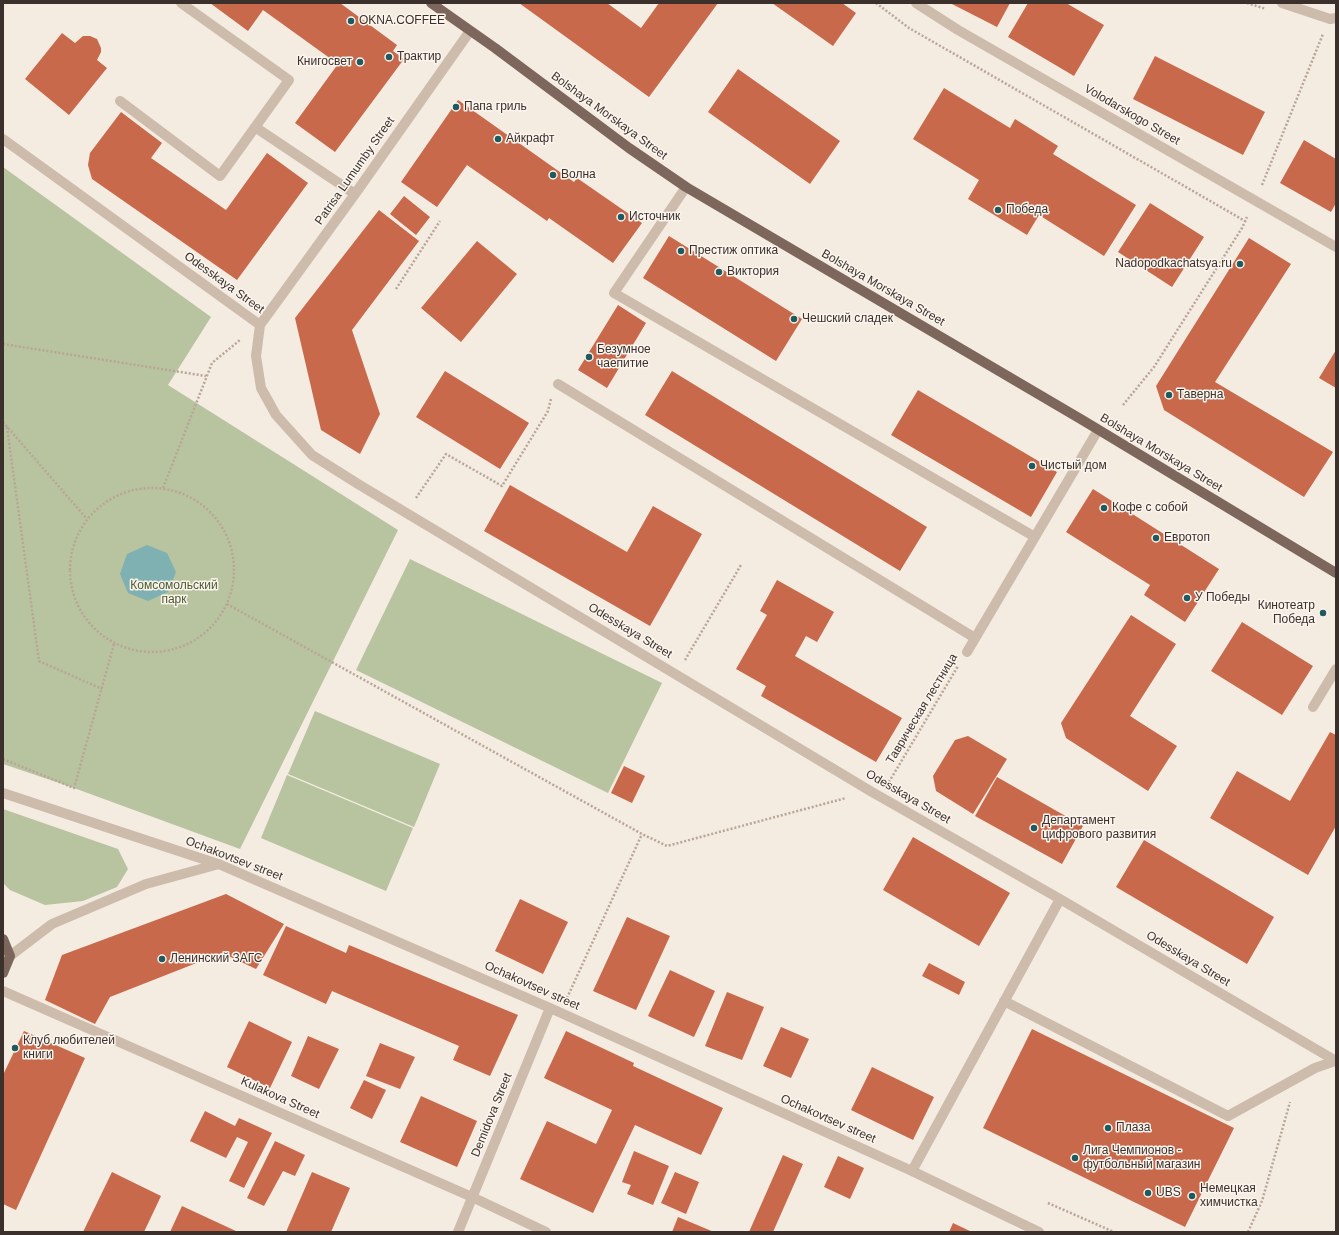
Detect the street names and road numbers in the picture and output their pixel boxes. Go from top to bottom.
street label: Bolshaya Morskaya Street [548,69,670,163]
street label: Volodarskogo Street [1082,82,1182,148]
street label: Patrisa Lumumby Street [312,114,398,228]
street label: Bolshaya Morskaya Street [819,247,947,329]
street label: Odesskaya Street [181,249,267,317]
street label: Bolshaya Morskaya Street [1097,411,1225,495]
street label: Odesskaya Street [585,600,675,662]
street label: Таврическая лестница [883,651,961,767]
street label: Odesskaya Street [863,767,953,827]
street label: Ochakovtsev street [183,834,285,884]
street label: Odesskaya Street [1143,928,1233,990]
street label: Ochakovtsev street [482,959,582,1013]
street label: Demidova Street [469,1071,515,1159]
street label: Kulakova Street [238,1074,322,1122]
street label: Ochakovtsev street [778,1092,878,1146]

